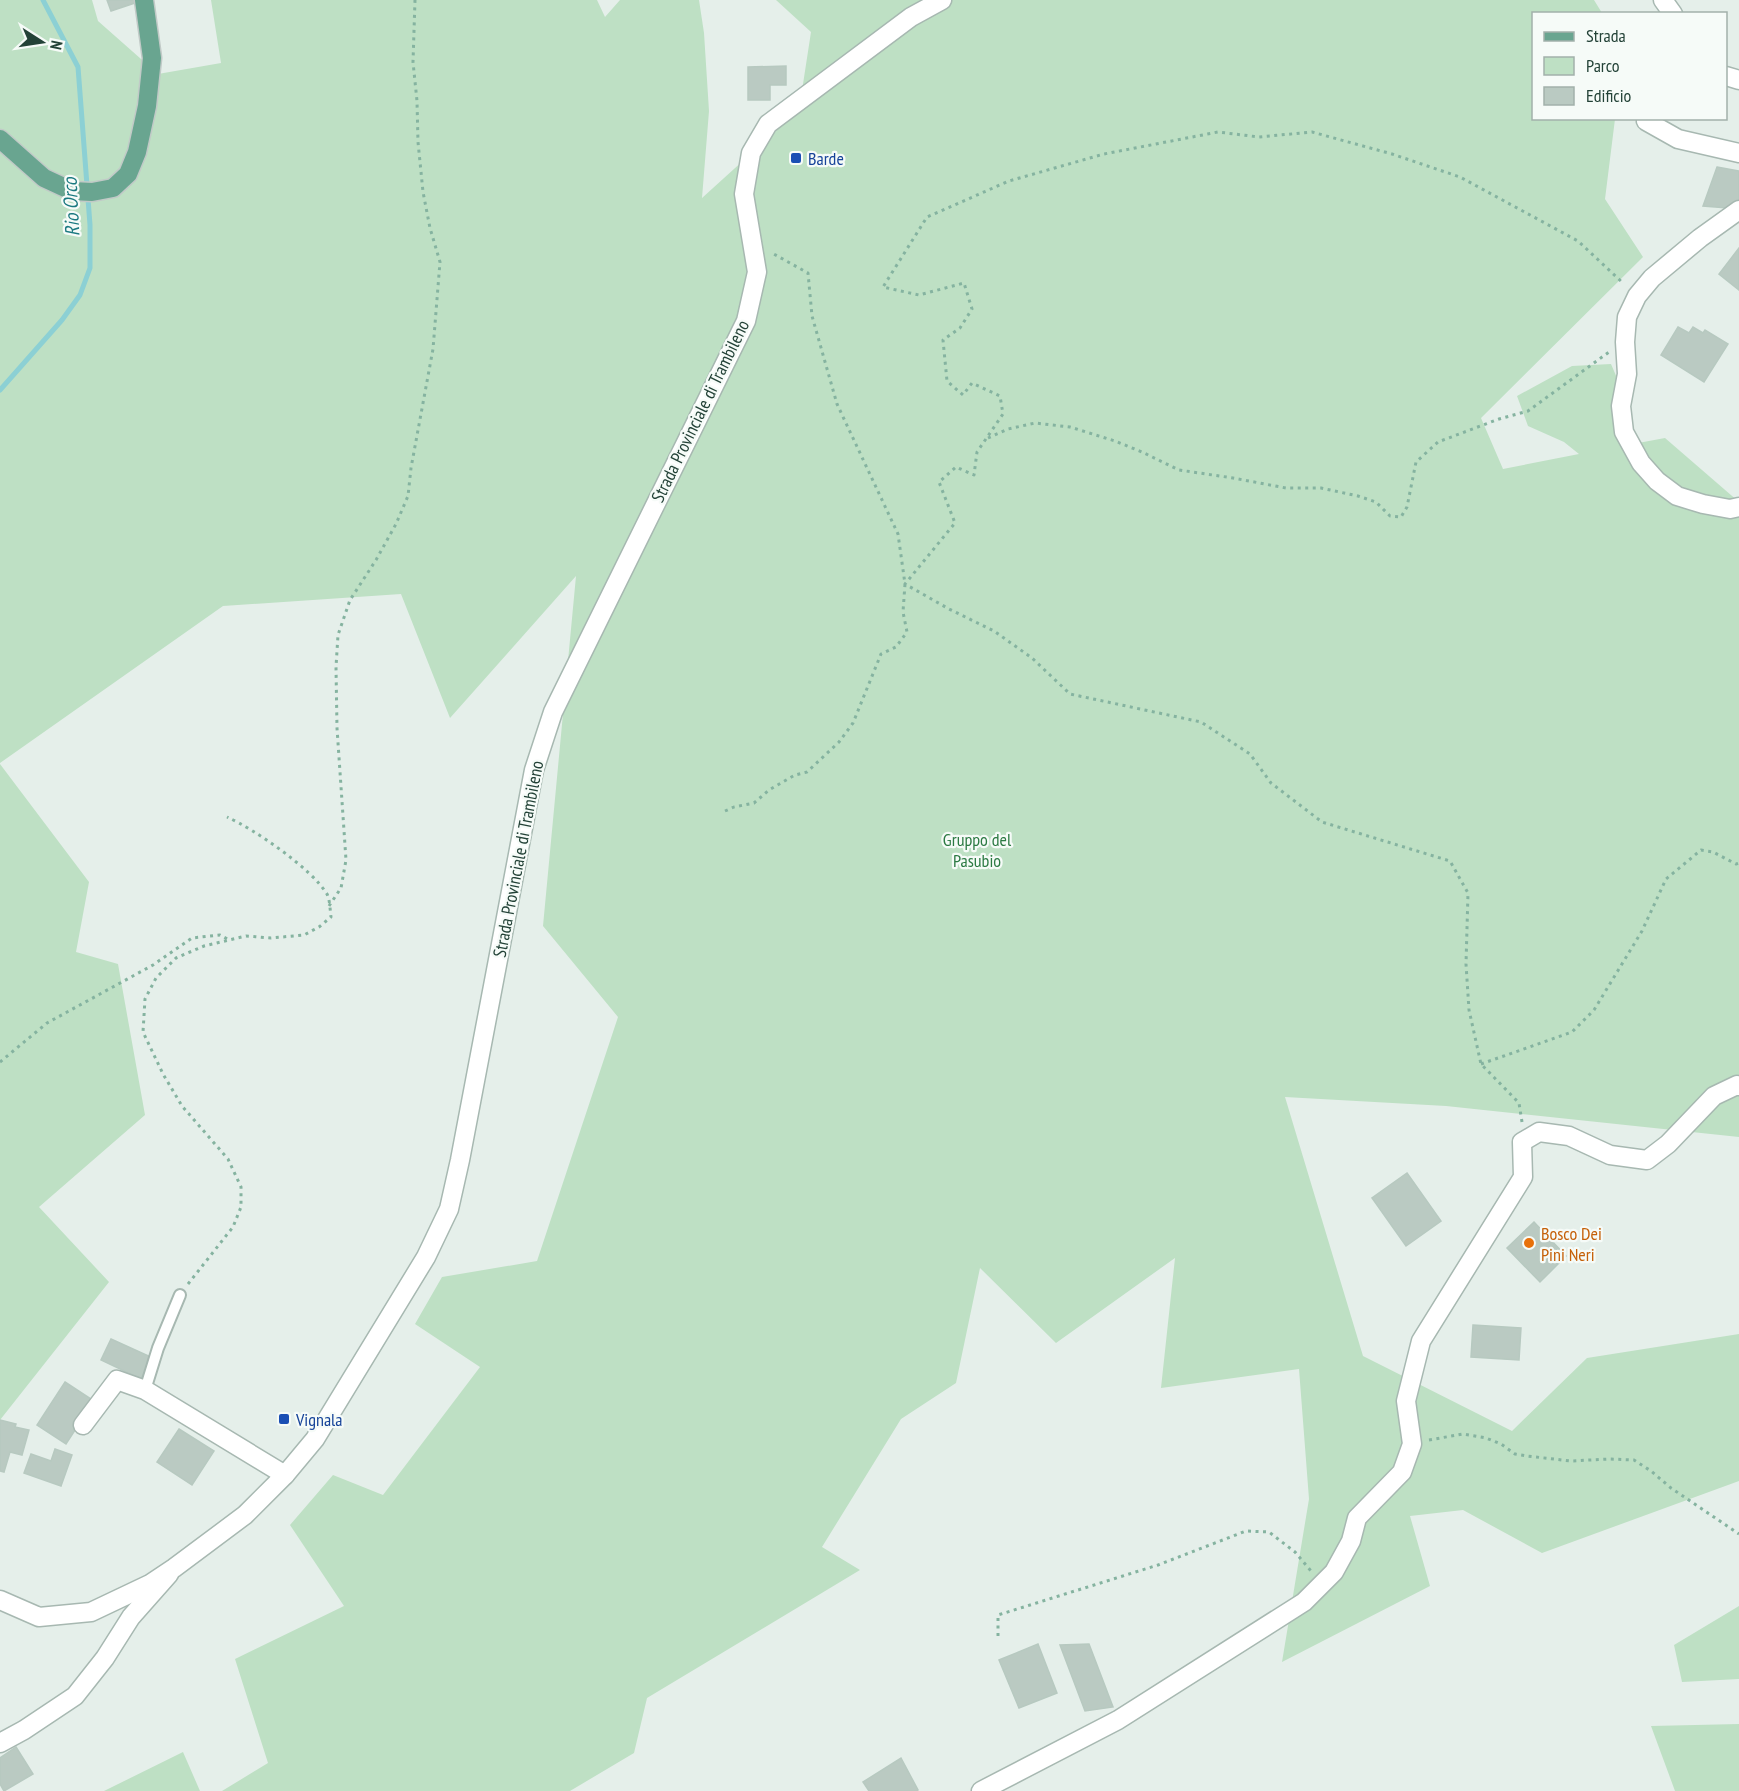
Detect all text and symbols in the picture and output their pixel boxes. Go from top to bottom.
north arrow [12,12,72,72]
legend [1532,12,1727,120]
text: Strada [1586,24,1626,47]
text: N [46,39,67,51]
text: Parco [1586,54,1620,77]
text: Edificio [1586,84,1632,107]
place label: Barde [808,147,844,170]
marker: Barde [789,151,803,165]
water label: Rio Orco [56,176,86,237]
street label: Strada Provinciale di Trambileno [646,316,754,506]
street label: Strada Provinciale di Trambileno [488,758,548,959]
park label: Gruppo del Pasubio [943,828,1012,872]
place label: Bosco Dei Pini Neri [1541,1222,1602,1266]
marker: Bosco Dei Pini Neri [1522,1236,1536,1250]
place label: Vignala [295,1408,343,1431]
marker: Vignala [277,1412,291,1426]

